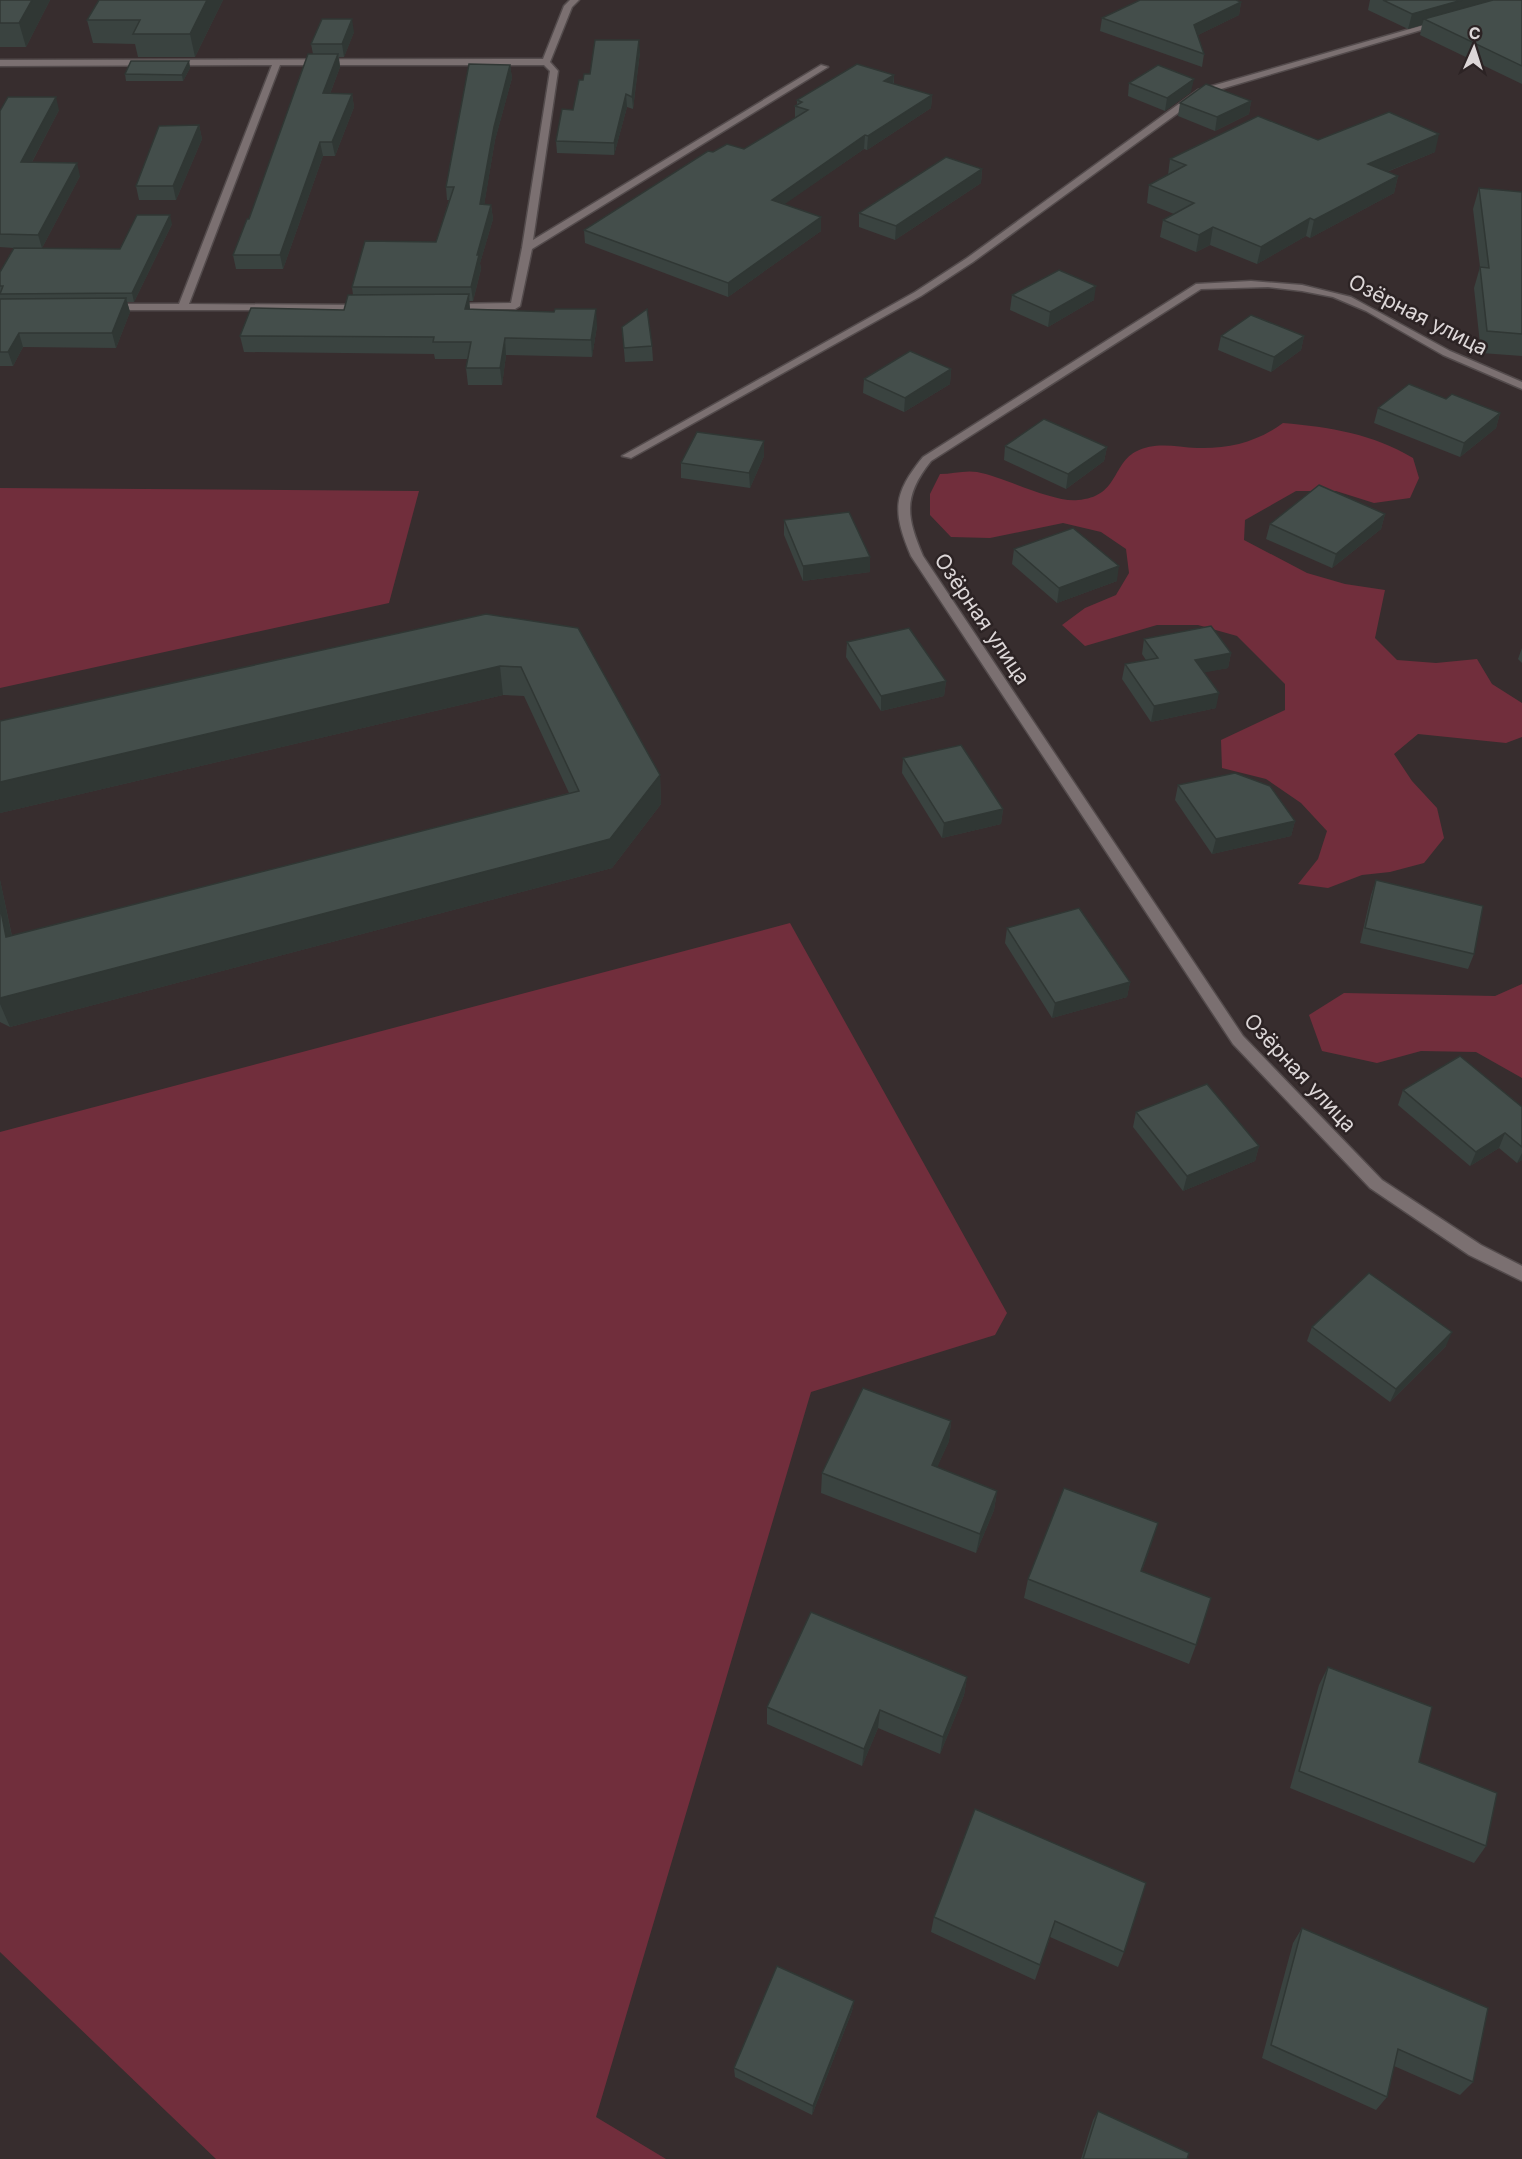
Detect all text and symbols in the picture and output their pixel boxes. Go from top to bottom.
north arrow [1444,18,1504,78]
text: С [1468,23,1481,43]
street label: Озёрная улица [1344,269,1492,360]
street label: Озёрная улица [929,548,1036,689]
street label: Озёрная улица [1239,1008,1362,1137]

